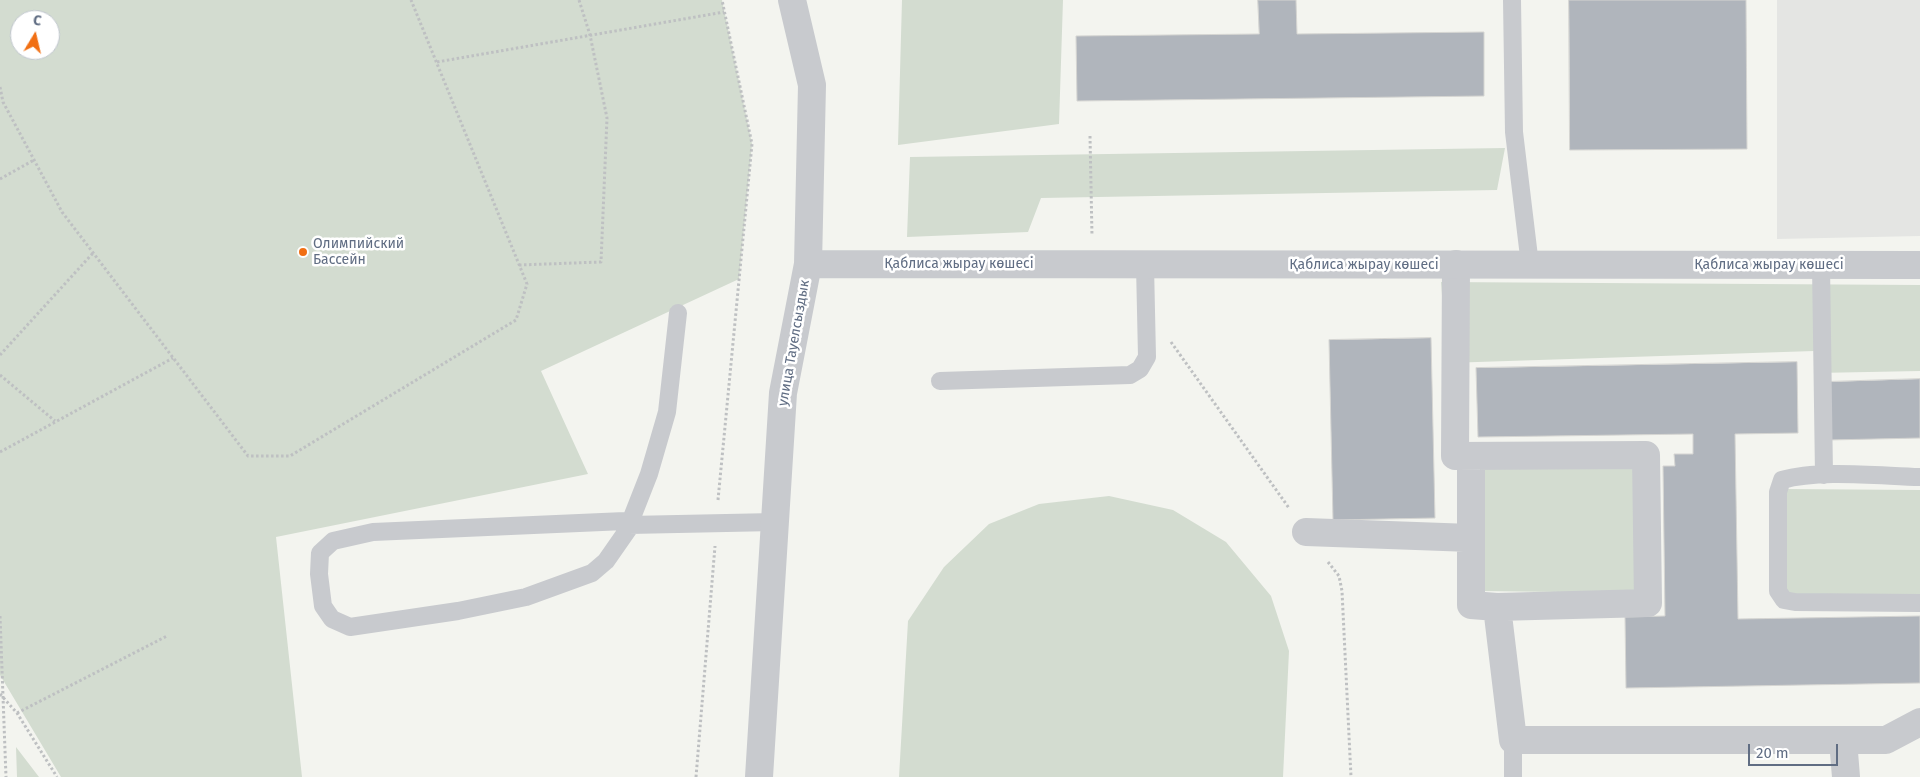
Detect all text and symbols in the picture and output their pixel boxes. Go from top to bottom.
north arrow [10,10,60,60]
text: С [32,12,43,30]
place label: Олимпийский Бассейн [313,236,404,268]
marker: Олимпийский Бассейн [297,246,309,258]
street label: Қаблиса жырау көшесі [884,256,1034,272]
street label: Қаблиса жырау көшесі [1289,257,1439,273]
street label: Қаблиса жырау көшесі [1694,257,1844,273]
street label: улица Тауелсыздык [775,278,813,408]
scale bar [1750,734,1840,766]
text: 20 m [1756,744,1789,762]

